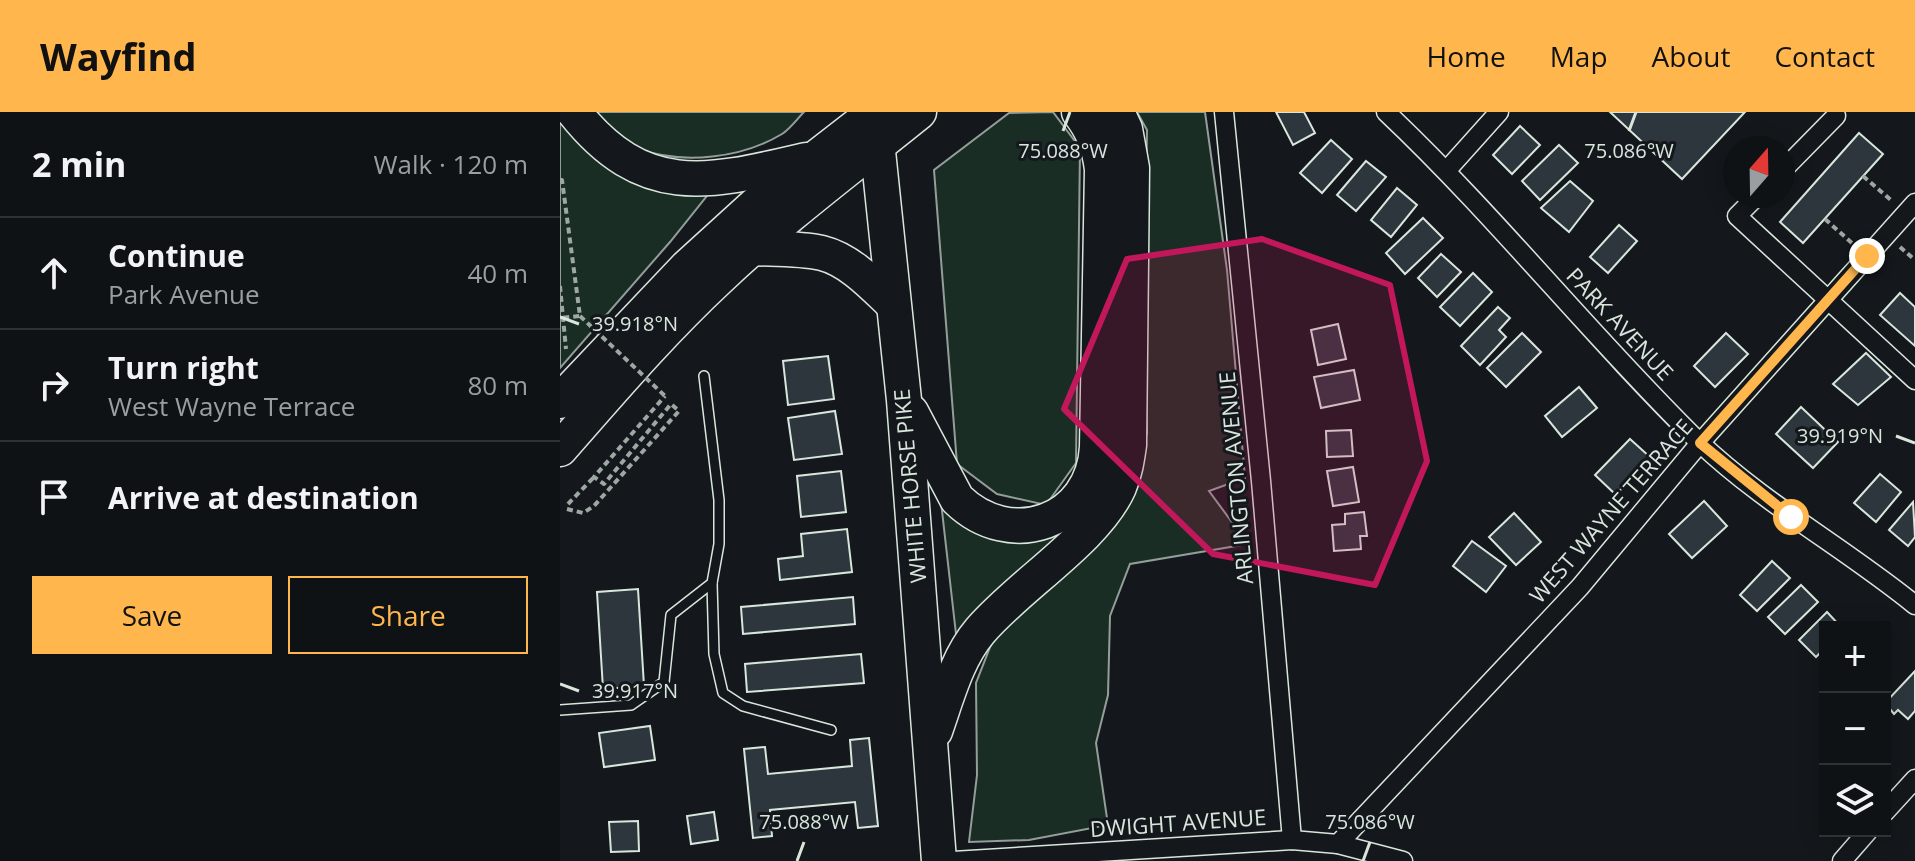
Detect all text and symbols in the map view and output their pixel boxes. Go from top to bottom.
text: Wayfind [40,30,197,82]
text: Home [1427,37,1506,75]
text: Map [1550,37,1608,75]
text: About [1652,37,1730,75]
text: Contact [1774,37,1875,75]
north arrow [1723,136,1795,208]
text: 75.088°W [1018,137,1108,164]
text: 75.086°W [1584,137,1674,164]
text: 2 min [32,141,126,187]
text: Walk · 120 m [374,146,528,182]
text: Continue [108,235,245,276]
route end [1849,238,1885,274]
icon: ahead [32,251,76,295]
text: 40 m [467,255,528,291]
street label: PARK AVENUE [1561,260,1681,386]
text: Park Avenue [108,276,260,312]
text: 39.918°N [592,310,678,337]
text: Turn right [108,347,259,388]
icon: right [32,363,76,407]
text: 80 m [467,367,528,403]
street label: ARLINGTON AVENUE [1211,371,1259,586]
text: West Wayne Terrace [108,388,355,424]
street label: WHITE HORSE PIKE [886,388,932,584]
street label: WEST WAYNE TERRACE [1522,412,1699,609]
text: 39.919°N [1797,422,1883,449]
icon: arrive [32,475,76,519]
text: Arrive at destination [108,477,419,518]
route start [1773,499,1809,535]
button: Save [32,576,272,654]
button: Share [288,576,528,654]
map controls [1819,621,1891,837]
button: + [1819,621,1891,693]
text: 39.917°N [592,677,678,704]
button: − [1819,693,1891,765]
button: layers [1819,765,1891,837]
street label: DWIGHT AVENUE [1089,801,1267,843]
text: 75.088°W [759,808,849,835]
text: 75.086°W [1325,808,1415,835]

